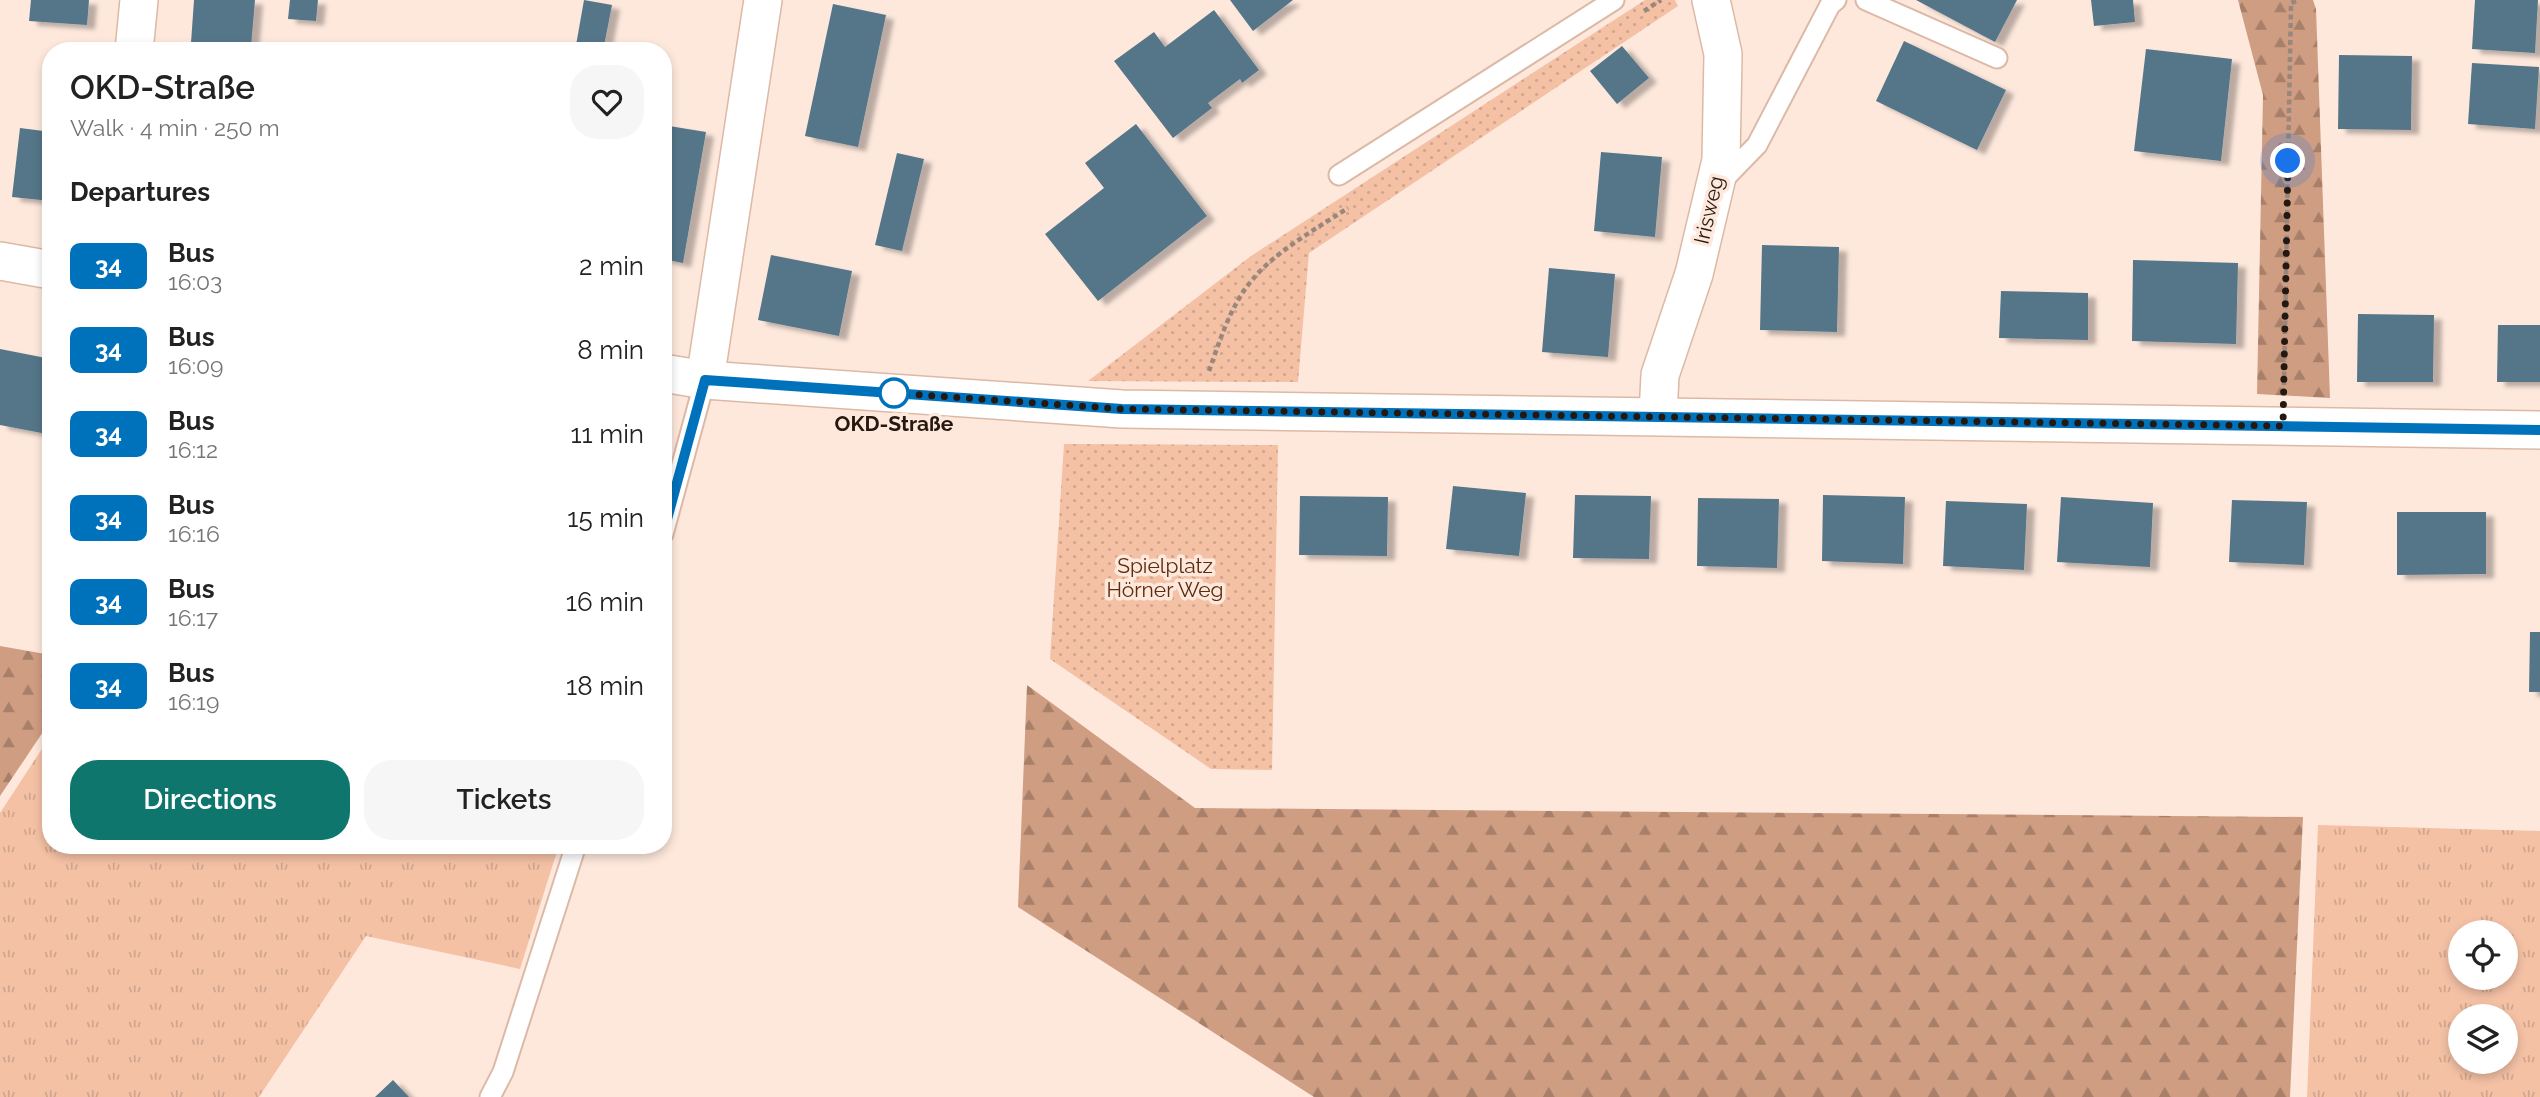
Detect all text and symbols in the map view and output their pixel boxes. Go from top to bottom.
button: heart [570,65,644,139]
text: OKD-Straße [70,68,255,107]
text: Walk · 4 min · 250 m [70,114,280,141]
your location [2270,143,2305,178]
street label: Irisweg [1689,173,1728,246]
text: Departures [70,177,210,207]
text: Bus [168,238,215,268]
text: 34 [95,251,122,280]
text: 2 min [579,251,644,281]
text: 16:03 [168,268,222,295]
text: Bus [168,322,215,352]
text: 34 [95,335,122,364]
text: 8 min [577,335,644,365]
text: 16:09 [168,352,224,379]
marker: OKD-Straße [879,378,909,408]
text: Bus [168,406,215,436]
place label: OKD-Straße [835,411,954,436]
text: 34 [95,419,122,448]
text: 11 min [570,419,644,449]
text: 16:12 [168,436,218,463]
text: Bus [168,490,215,520]
text: 34 [95,503,122,532]
text: 15 min [567,503,644,533]
text: 16:16 [168,520,220,547]
park label: Spielplatz Hörner Weg [1106,553,1224,602]
text: Bus [168,574,215,604]
text: 34 [95,587,122,616]
text: 16 min [566,587,644,617]
text: 16:17 [168,604,218,631]
text: Bus [168,658,215,688]
text: 34 [95,671,122,700]
text: 18 min [566,671,644,701]
text: 16:19 [168,688,219,715]
button: Directions [70,760,350,840]
button: Tickets [364,760,644,840]
map controls [2448,920,2518,1074]
button: locate [2448,920,2518,990]
button: layers [2448,1004,2518,1074]

